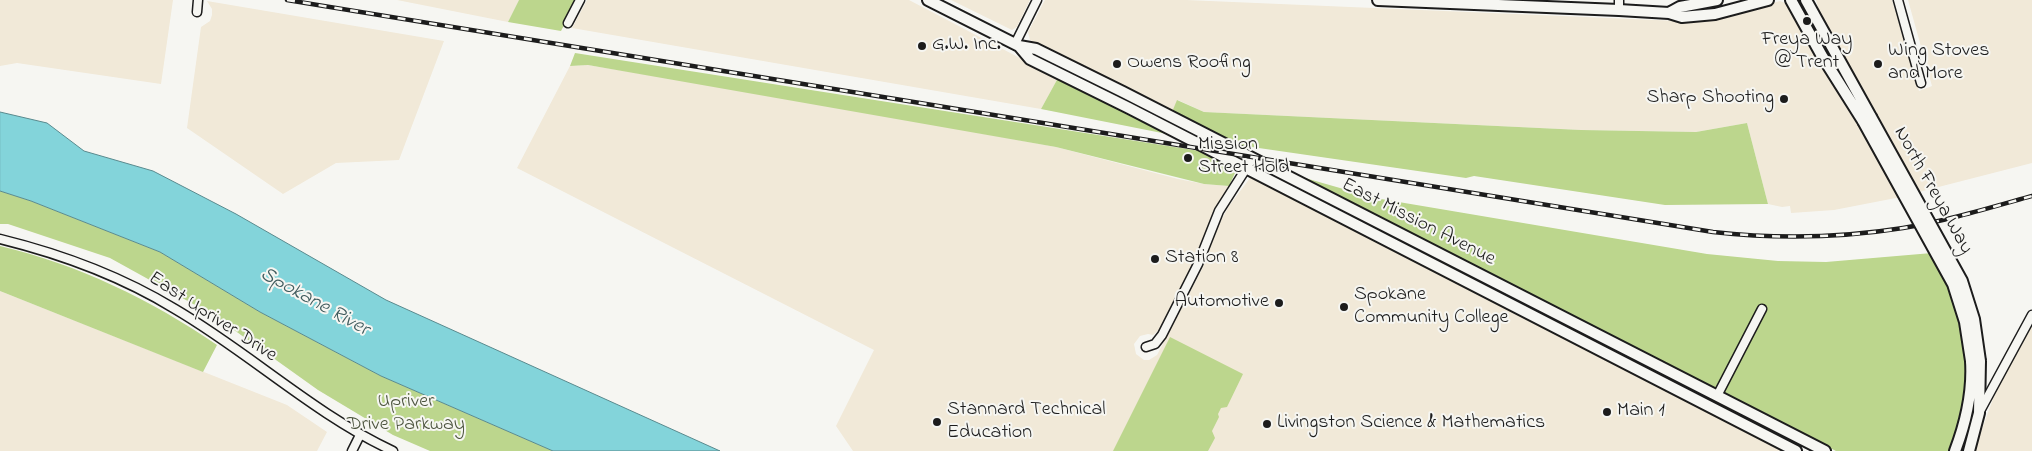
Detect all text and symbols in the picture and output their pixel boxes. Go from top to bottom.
marker: Freya Way @ Trent [1801,15,1813,27]
place label: Freya Way @ Trent [1762,29,1852,76]
place label: G.W. Inc. [932,34,1001,58]
marker: G.W. Inc. [916,40,928,52]
place label: Wing Stoves and More [1888,40,1989,87]
place label: Owens Roofing [1127,52,1251,76]
marker: Owens Roofing [1111,58,1123,70]
marker: Wing Stoves and More [1872,58,1884,70]
place label: Sharp Shooting [1646,87,1774,111]
marker: Sharp Shooting [1778,93,1790,105]
street label: North Freya Way [1887,123,1977,259]
place label: Mission Street Hold [1198,134,1289,181]
marker: Mission Street Hold [1182,152,1194,164]
street label: East Mission Avenue [1337,174,1499,272]
place label: Station 8 [1165,247,1238,271]
marker: Station 8 [1149,253,1161,265]
water label: Spokane River [255,263,373,343]
street label: East Upriver Drive [143,268,281,368]
place label: Spokane Community College [1354,284,1509,331]
place label: Automotive [1175,291,1269,315]
marker: Automotive [1273,297,1285,309]
marker: Spokane Community College [1338,301,1350,313]
park label: Upriver Drive Parkway [347,391,465,438]
place label: Stannard Technical Education [947,399,1106,446]
place label: Main 1 [1617,400,1665,424]
marker: Main 1 [1601,406,1613,418]
place label: Livingston Science & Mathematics [1277,412,1545,436]
marker: Stannard Technical Education [931,416,943,428]
marker: Livingston Science & Mathematics [1261,418,1273,430]

